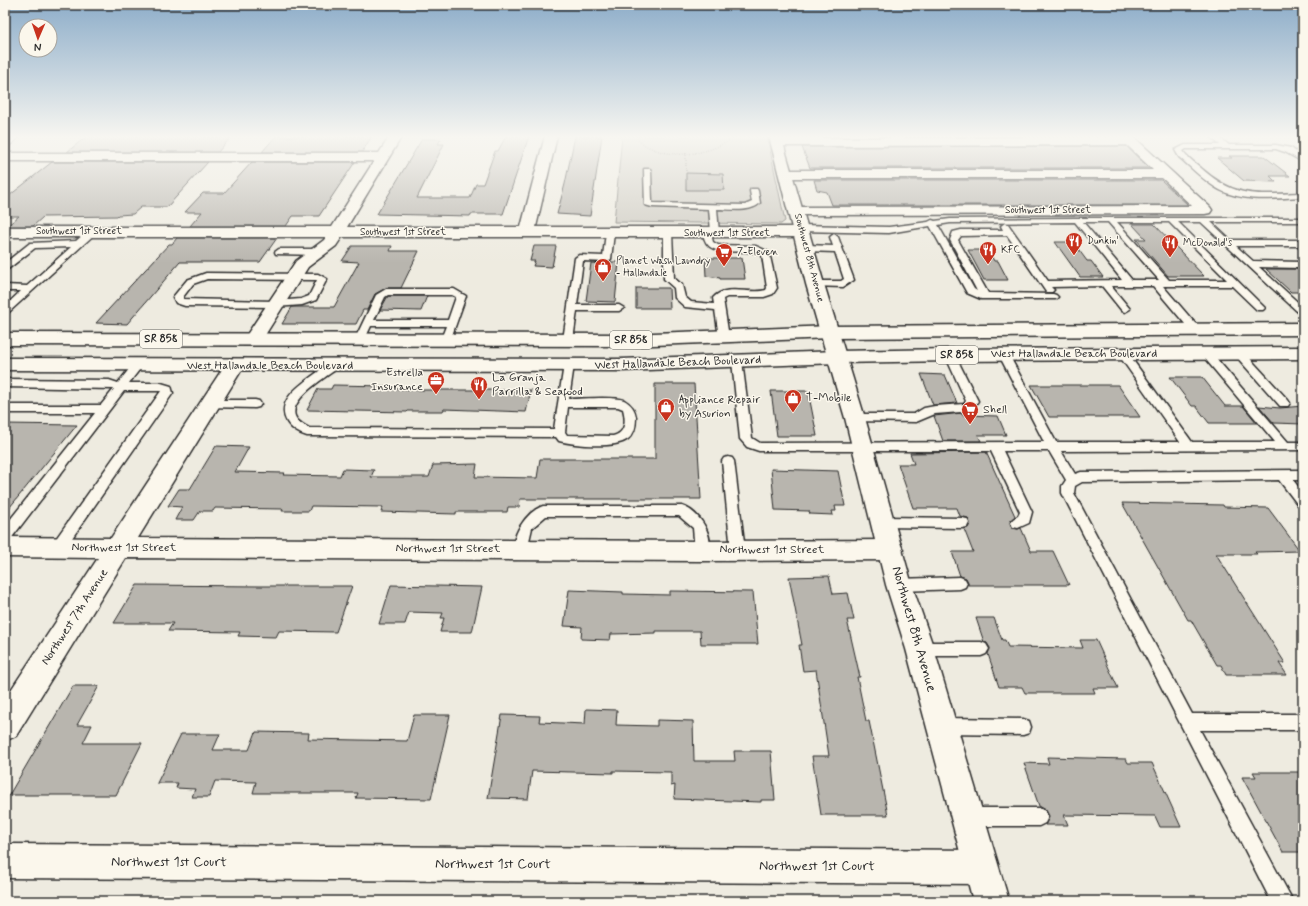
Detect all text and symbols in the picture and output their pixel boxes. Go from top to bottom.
north arrow [18,18,58,58]
text: N [34,40,42,54]
street label: Southwest 1st Street [1005,204,1091,217]
street label: Southwest 8th Avenue [791,212,827,304]
street label: Southwest 1st Street [36,225,122,238]
street label: Southwest 1st Street [360,226,446,239]
street label: Southwest 1st Street [684,227,770,240]
restaurant icon: Dunkin' [1064,231,1084,256]
restaurant icon: McDonald's [1160,233,1180,258]
place label: Dunkin' [1087,235,1119,248]
place label: McDonald's [1183,237,1233,250]
restaurant icon: KFC [978,240,998,265]
supermarket icon: 7-Eleven [714,242,734,267]
place label: KFC [1001,244,1020,257]
place label: 7-Eleven [737,246,778,259]
place label: Planet Wash Laundry - Hallandale [616,255,710,280]
shop icon: Planet Wash Laundry - Hallandale [593,257,613,282]
road number: SR 858 [140,330,182,348]
road number: SR 858 [610,331,652,349]
road number: SR 858 [936,346,978,364]
street label: West Hallandale Beach Boulevard [991,346,1157,362]
street label: West Hallandale Beach Boulevard [594,352,762,374]
street label: West Hallandale Beach Boulevard [187,358,353,374]
place label: Estrella Insurance [371,365,423,395]
office icon: Estrella Insurance [426,370,446,395]
place label: La Granja Parrilla & Seafood [492,370,583,401]
restaurant icon: La Granja Parrilla & Seafood [469,375,489,400]
shop icon: T-Mobile [783,388,803,413]
place label: T-Mobile [806,390,852,406]
place label: Appliance Repair by Asurion [679,392,760,422]
shop icon: Appliance Repair by Asurion [656,397,676,422]
supermarket icon: Shell [960,400,980,425]
place label: Shell [983,402,1007,418]
street label: Northwest 1st Street [72,540,176,556]
street label: Northwest 1st Street [396,541,500,557]
street label: Northwest 1st Street [720,542,824,558]
street label: Northwest 8th Avenue [887,564,941,694]
street label: Northwest 7th Avenue [38,566,112,668]
street label: Northwest 1st Court [111,853,227,871]
street label: Northwest 1st Court [435,855,551,873]
street label: Northwest 1st Court [759,857,875,875]

